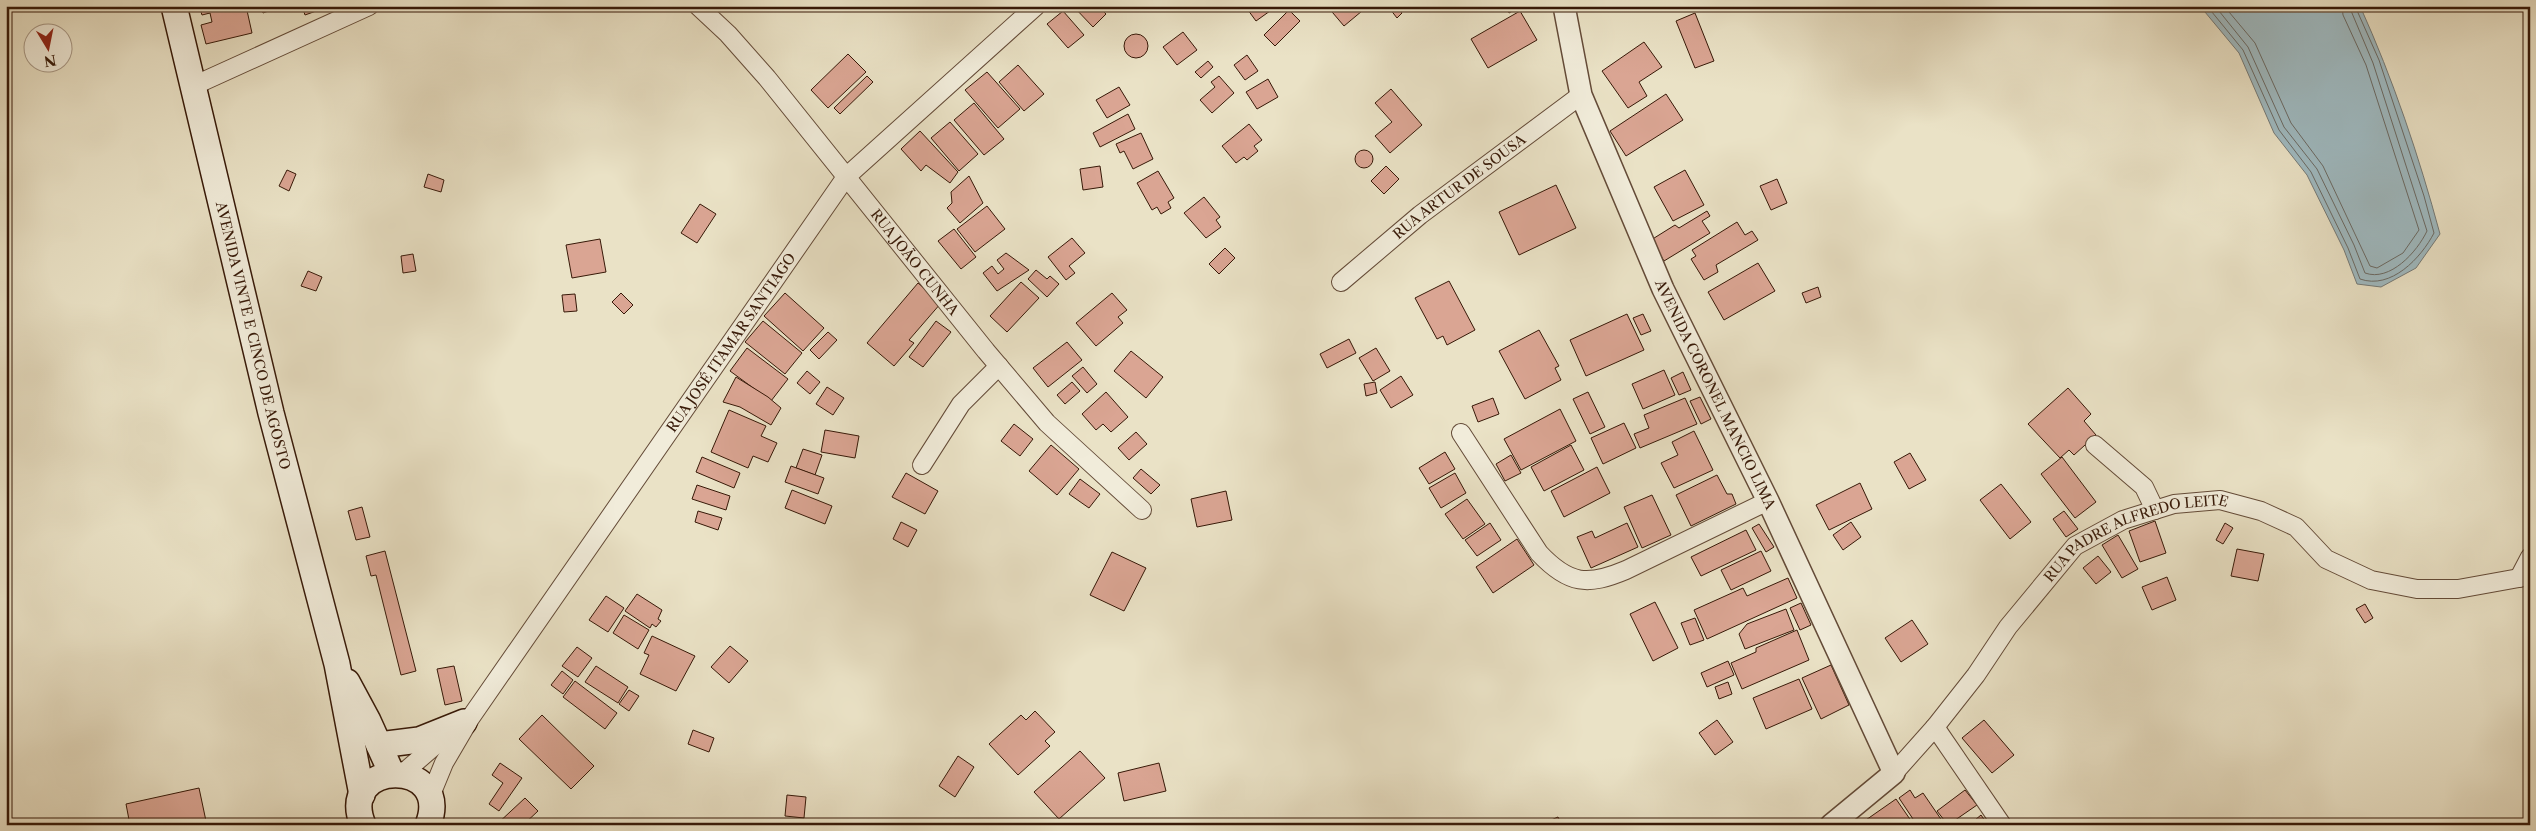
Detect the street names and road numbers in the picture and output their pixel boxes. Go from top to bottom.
street label: RUA ARTUR DE SOUSA [1389,130,1530,243]
street label: AVENIDA VINTE E CINCO DE AGOSTO [212,199,295,472]
street label: RUA JOÃO CUNHA [867,205,963,319]
street label: RUA JOSÉ ITAMAR SANTIAGO [663,249,800,436]
street label: AVENIDA CORONEL MANCIO LIMA [1651,276,1780,513]
street label: RUA PADRE ALFREDO LEITE [2040,491,2231,586]

